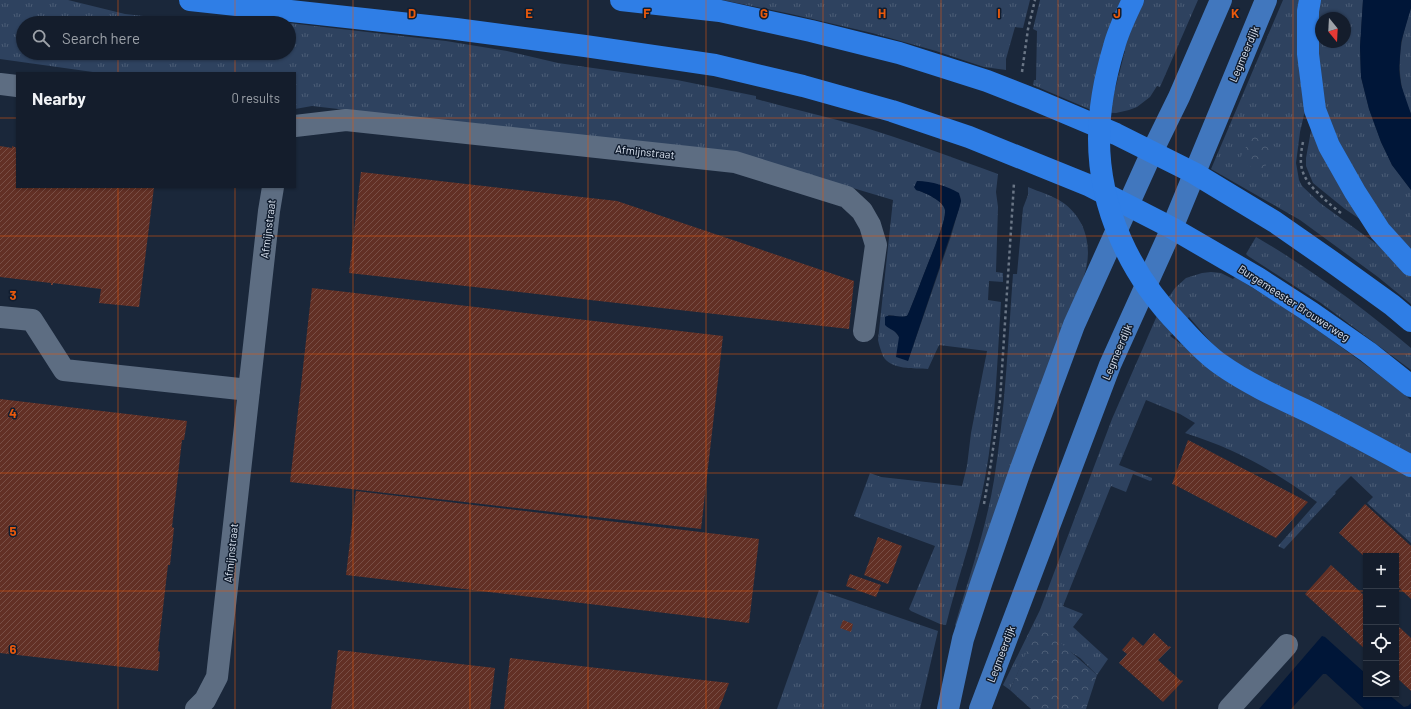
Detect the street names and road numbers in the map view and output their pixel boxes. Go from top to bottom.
street label: Legmeerdijk [1226,23,1261,84]
street label: Afmijnstraat [615,142,675,161]
street label: Afmijnstraat [257,199,278,259]
street label: Burgemeester Brouwerweg [1236,262,1353,344]
street label: Legmeerdijk [1099,321,1134,382]
street label: Afmijnstraat [221,523,240,583]
street label: Legmeerdijk [984,623,1017,684]

